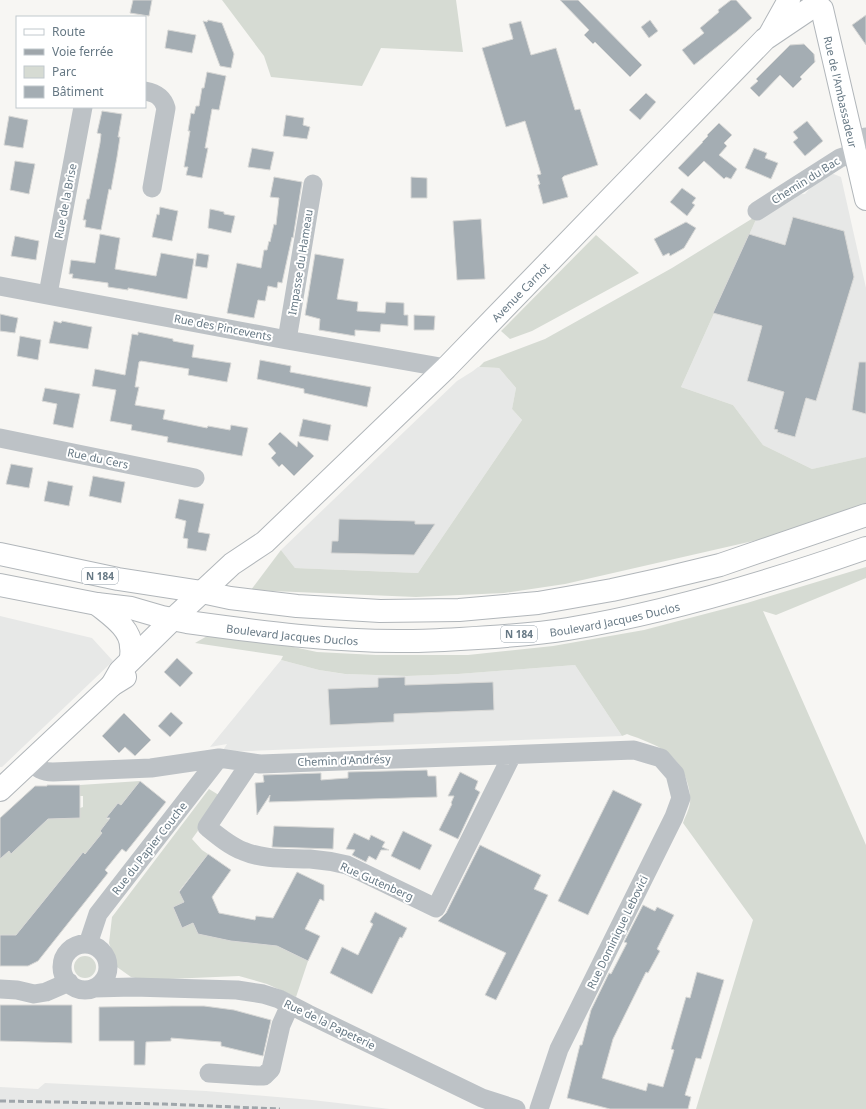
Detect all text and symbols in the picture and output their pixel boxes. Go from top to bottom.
legend [16,16,146,108]
text: Route [52,23,85,40]
street label: Rue de l'Ambassadeur [821,34,862,150]
text: Voie ferrée [52,43,114,60]
text: Parc [52,63,77,80]
text: Bâtiment [52,83,104,100]
street label: Chemin du Bac [768,153,842,207]
street label: Rue de la Brise [50,162,80,240]
street label: Impasse du Hameau [284,208,316,316]
street label: Avenue Carnot [488,259,552,324]
street label: Rue des Pincevents [173,310,273,344]
street label: Rue du Cers [66,444,130,472]
road number: N 184 [82,568,118,584]
street label: Boulevard Jacques Duclos [548,598,681,639]
street label: Boulevard Jacques Duclos [226,620,359,648]
road number: N 184 [501,626,537,642]
street label: Chemin d'Andrésy [297,751,391,769]
street label: Rue du Papier Couche [108,799,190,897]
street label: Rue Gutenberg [338,858,416,904]
street label: Rue Dominique Lebovici [583,873,651,991]
street label: Rue de la Papeterie [282,995,378,1053]

